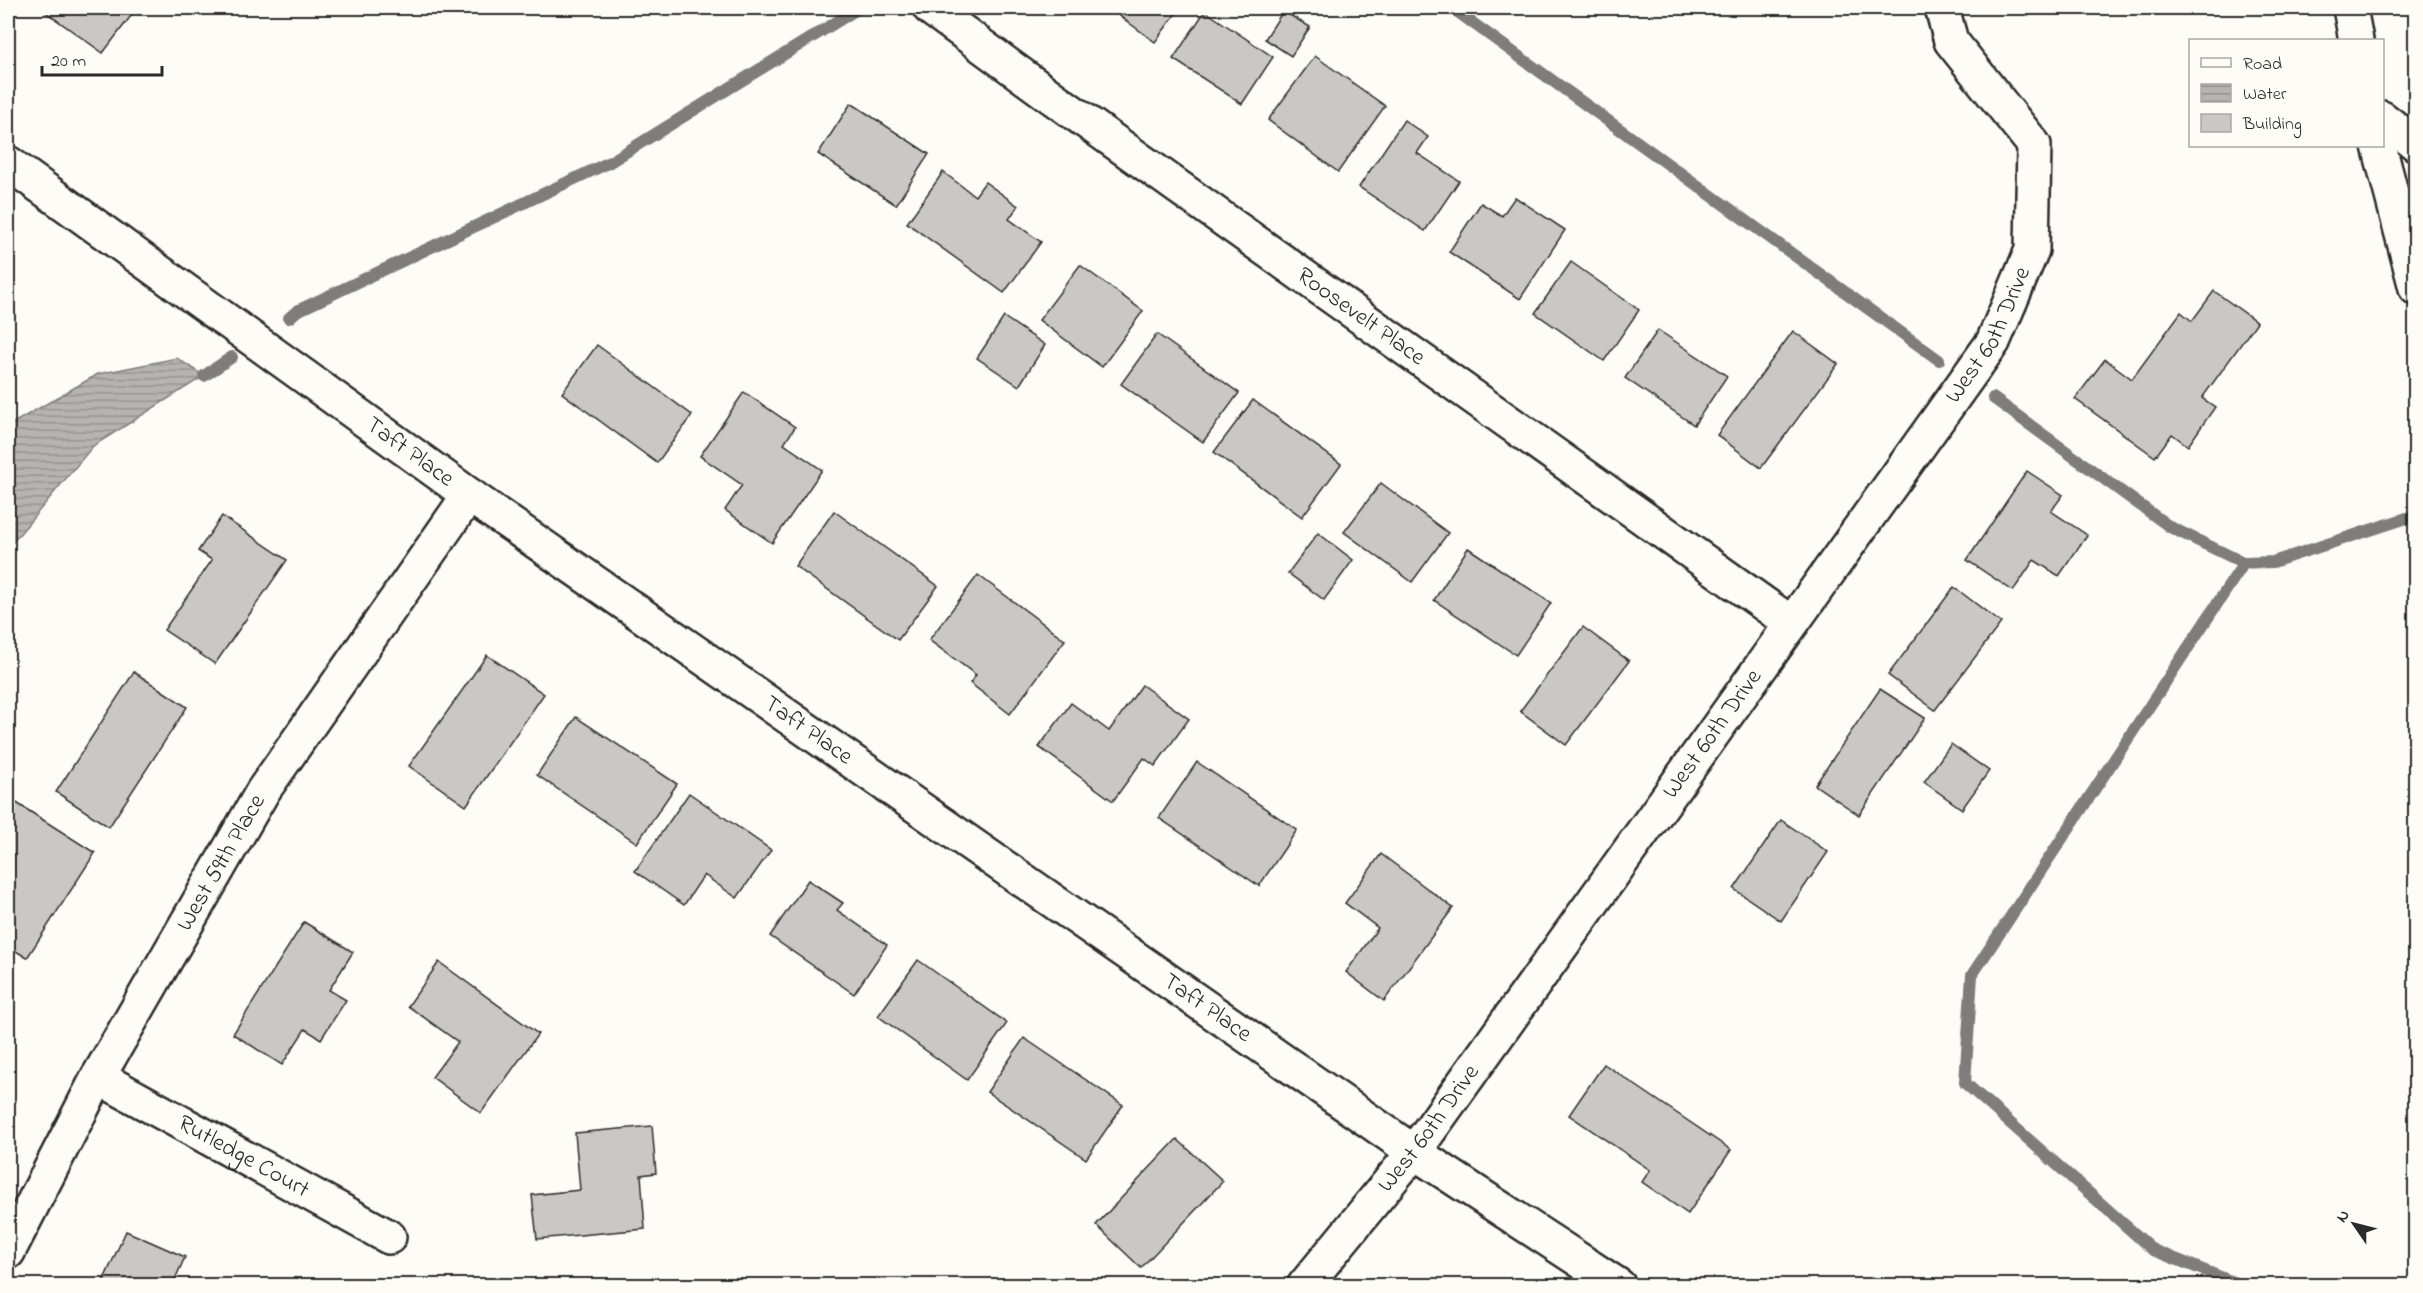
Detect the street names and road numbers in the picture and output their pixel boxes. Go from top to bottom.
street label: Roosevelt Place [1289,259,1433,375]
street label: West 60th Drive [1937,261,2040,411]
street label: Taft Place [358,408,461,496]
street label: West 60th Drive [1654,662,1771,806]
street label: Taft Place [756,687,860,774]
street label: West 59th Place [168,788,275,938]
street label: Taft Place [1155,965,1259,1052]
street label: West 60th Drive [1370,1057,1489,1201]
street label: Rutledge Court [171,1107,316,1207]

